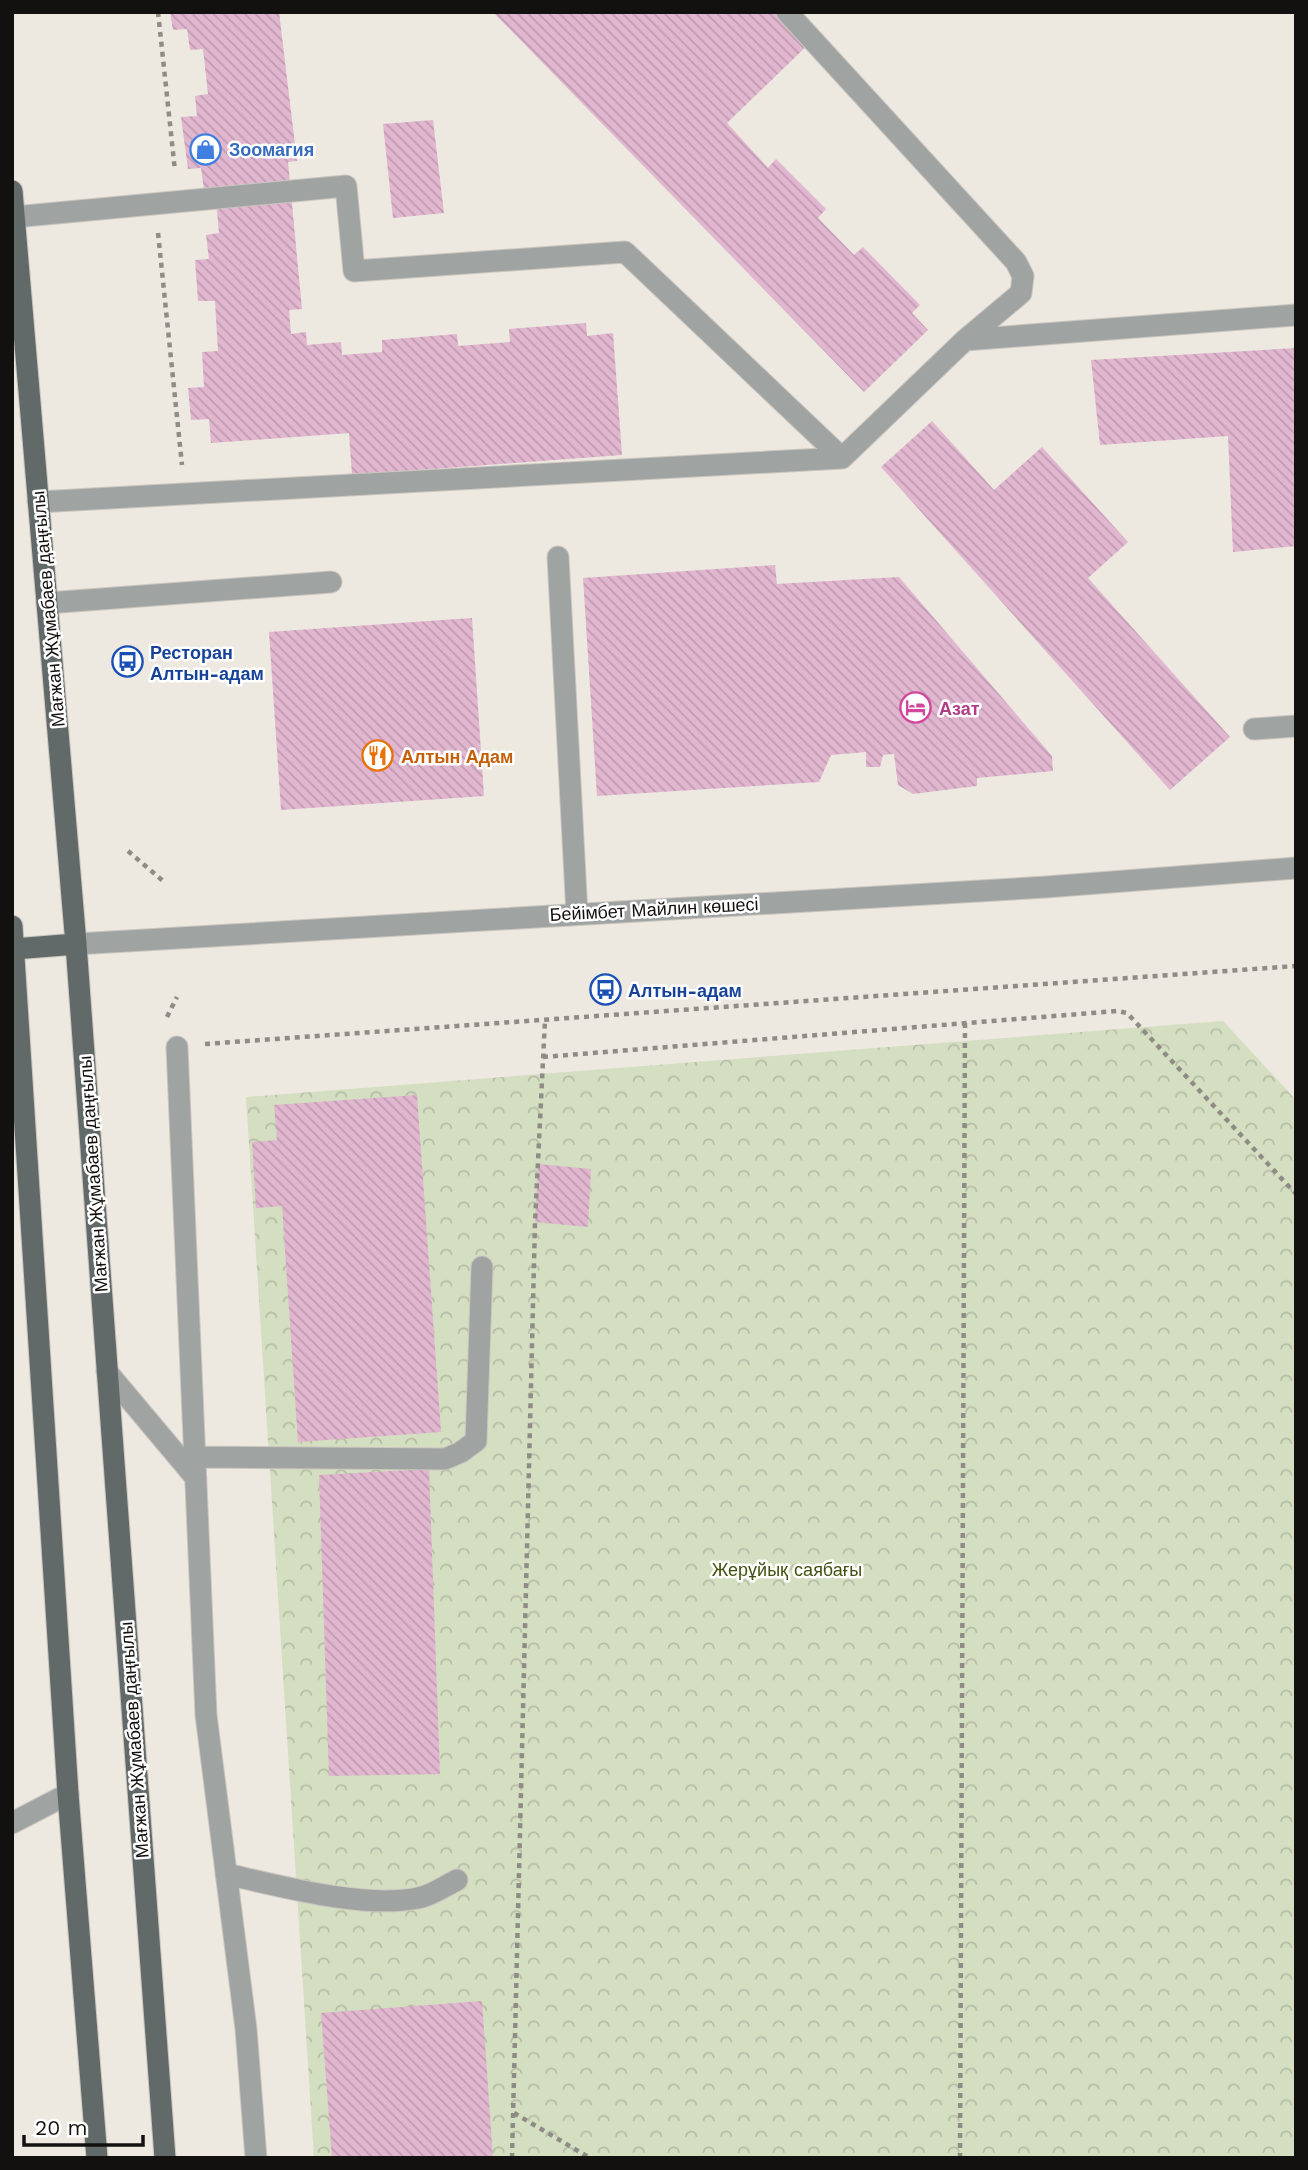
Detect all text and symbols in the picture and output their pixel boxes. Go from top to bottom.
shop icon: Зоомагия [189,132,223,166]
place label: Зоомагия [229,139,314,160]
street label: Мағжан Жұмабаев даңғылы [27,490,69,728]
place label: Ресторан Алтын-адам [150,642,264,684]
bus stop icon: Ресторан Алтын-адам [110,645,144,679]
hotel icon: Азат [899,691,933,725]
place label: Азат [939,698,980,719]
restaurant icon: Алтын Адам [361,739,395,773]
place label: Алтын Адам [401,746,513,767]
street label: Бейімбет Майлин көшесі [549,893,759,925]
bus stop icon: Алтын-адам [588,973,622,1007]
place label: Алтын-адам [628,980,742,1001]
street label: Мағжан Жұмабаев даңғылы [74,1055,112,1293]
park label: Жерұйық саябағы [712,1559,862,1580]
street label: Мағжан Жұмабаев даңғылы [115,1621,153,1859]
scale bar [24,2104,144,2148]
text: 20 m [35,2115,87,2140]

